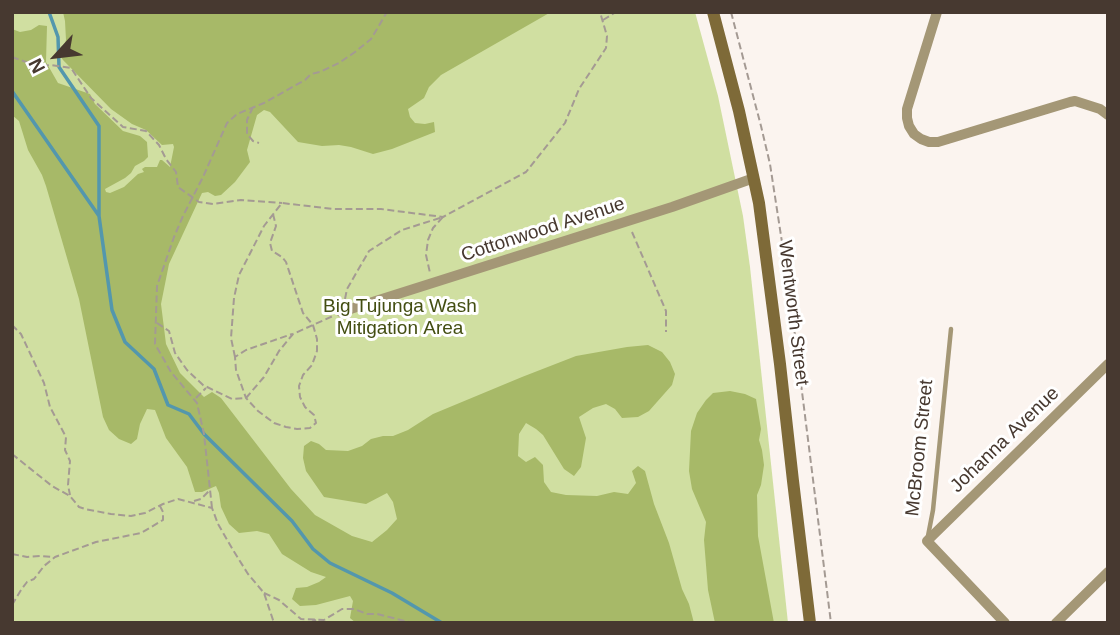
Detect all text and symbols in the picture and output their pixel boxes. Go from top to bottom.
north arrow [21,21,91,91]
text: N [24,55,49,77]
street label: Cottonwood Avenue [458,193,628,267]
street label: Wentworth Street [773,239,813,387]
park label: Big Tujunga Wash Mitigation Area [323,296,477,340]
street label: McBroom Street [901,379,939,517]
street label: Johanna Avenue [946,382,1064,498]

